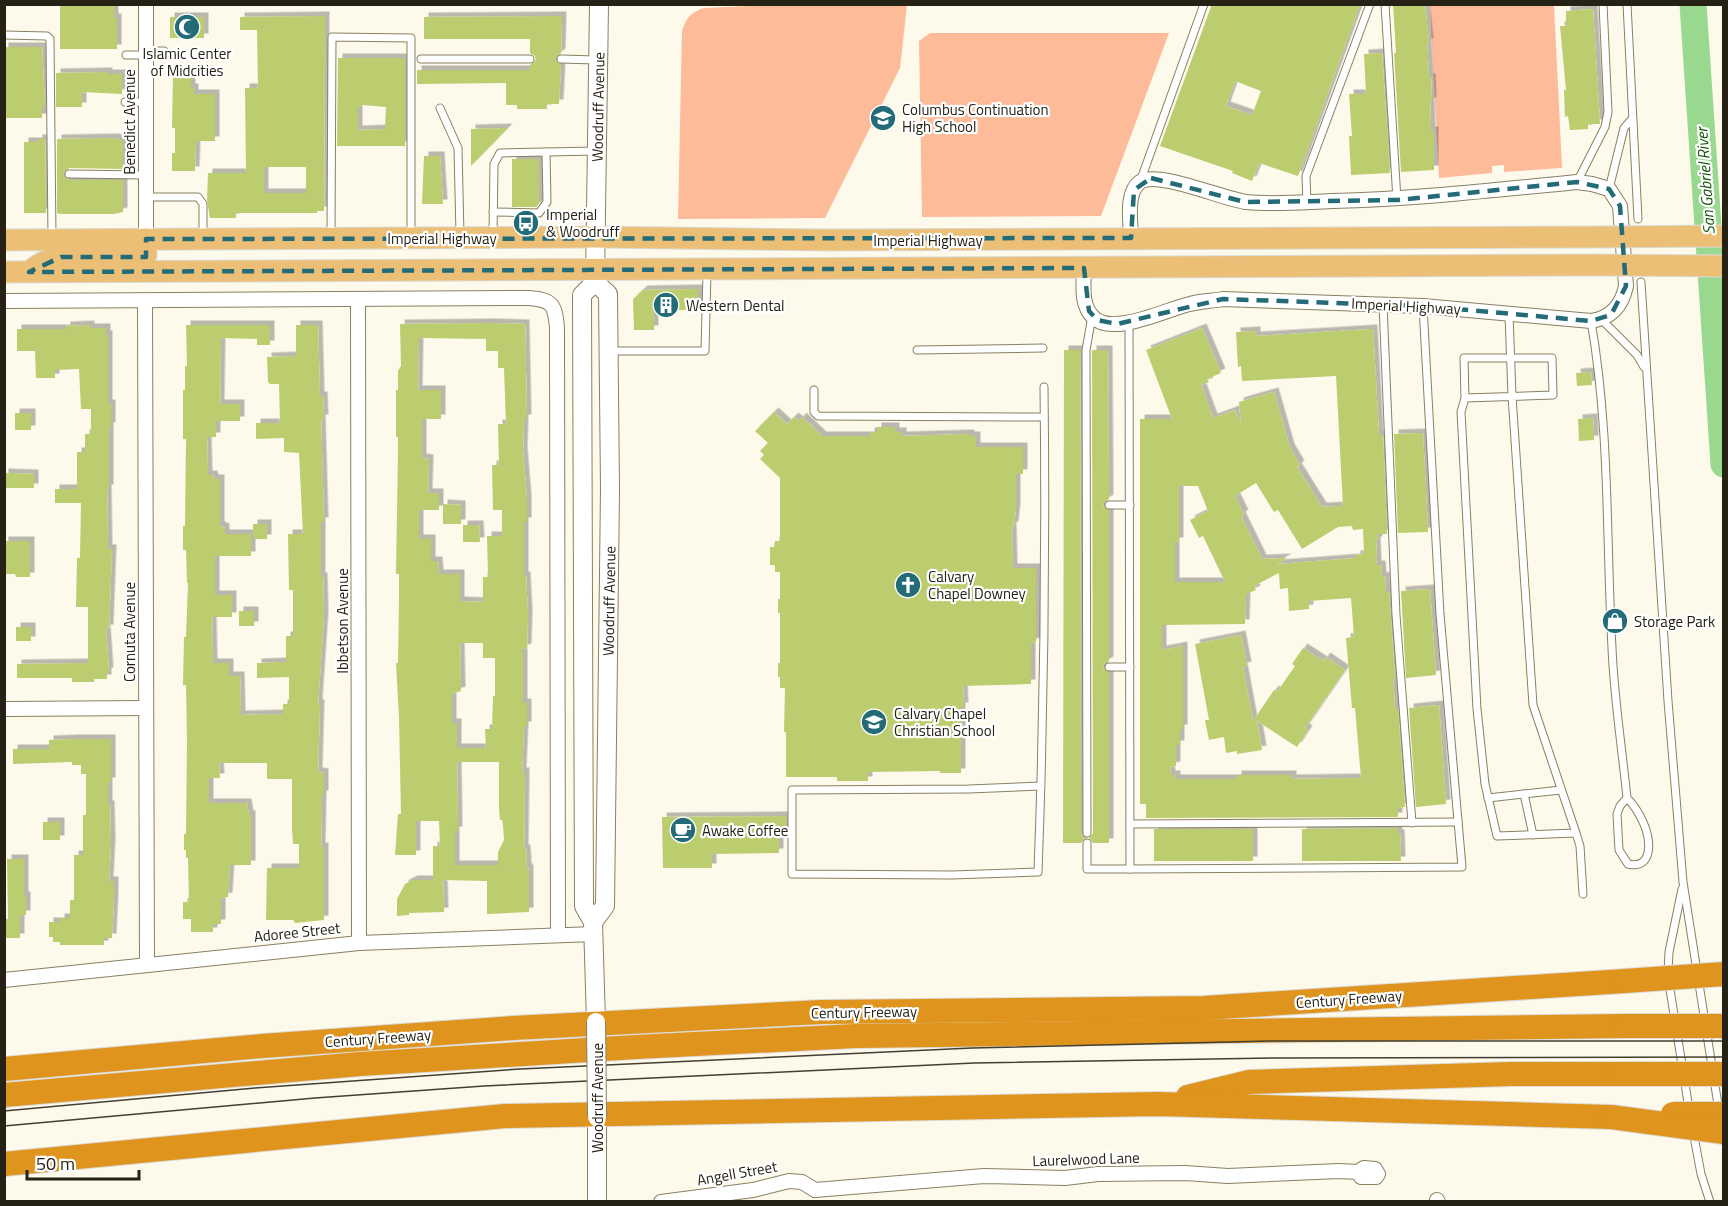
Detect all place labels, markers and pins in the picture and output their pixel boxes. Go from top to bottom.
mosque icon: Islamic Center of Midcities [172,12,202,42]
place label: Islamic Center of Midcities [143,42,231,82]
place label: Columbus Continuation High School [902,98,1049,138]
school or university icon: Columbus Continuation High School [868,103,898,133]
place label: Imperial & Woodruff [546,203,620,243]
bus stop icon: Imperial & Woodruff [511,208,541,238]
building icon: Western Dental [651,290,681,320]
place label: Western Dental [686,294,784,317]
place label: Calvary Chapel Downey [928,565,1026,605]
church icon: Calvary Chapel Downey [893,570,923,600]
shop icon: Storage Park [1600,606,1630,636]
place label: Storage Park [1634,610,1715,633]
place label: Calvary Chapel Christian School [894,702,995,742]
school or university icon: Calvary Chapel Christian School [859,707,889,737]
cafe icon: Awake Coffee [668,815,698,845]
place label: Awake Coffee [702,819,788,842]

